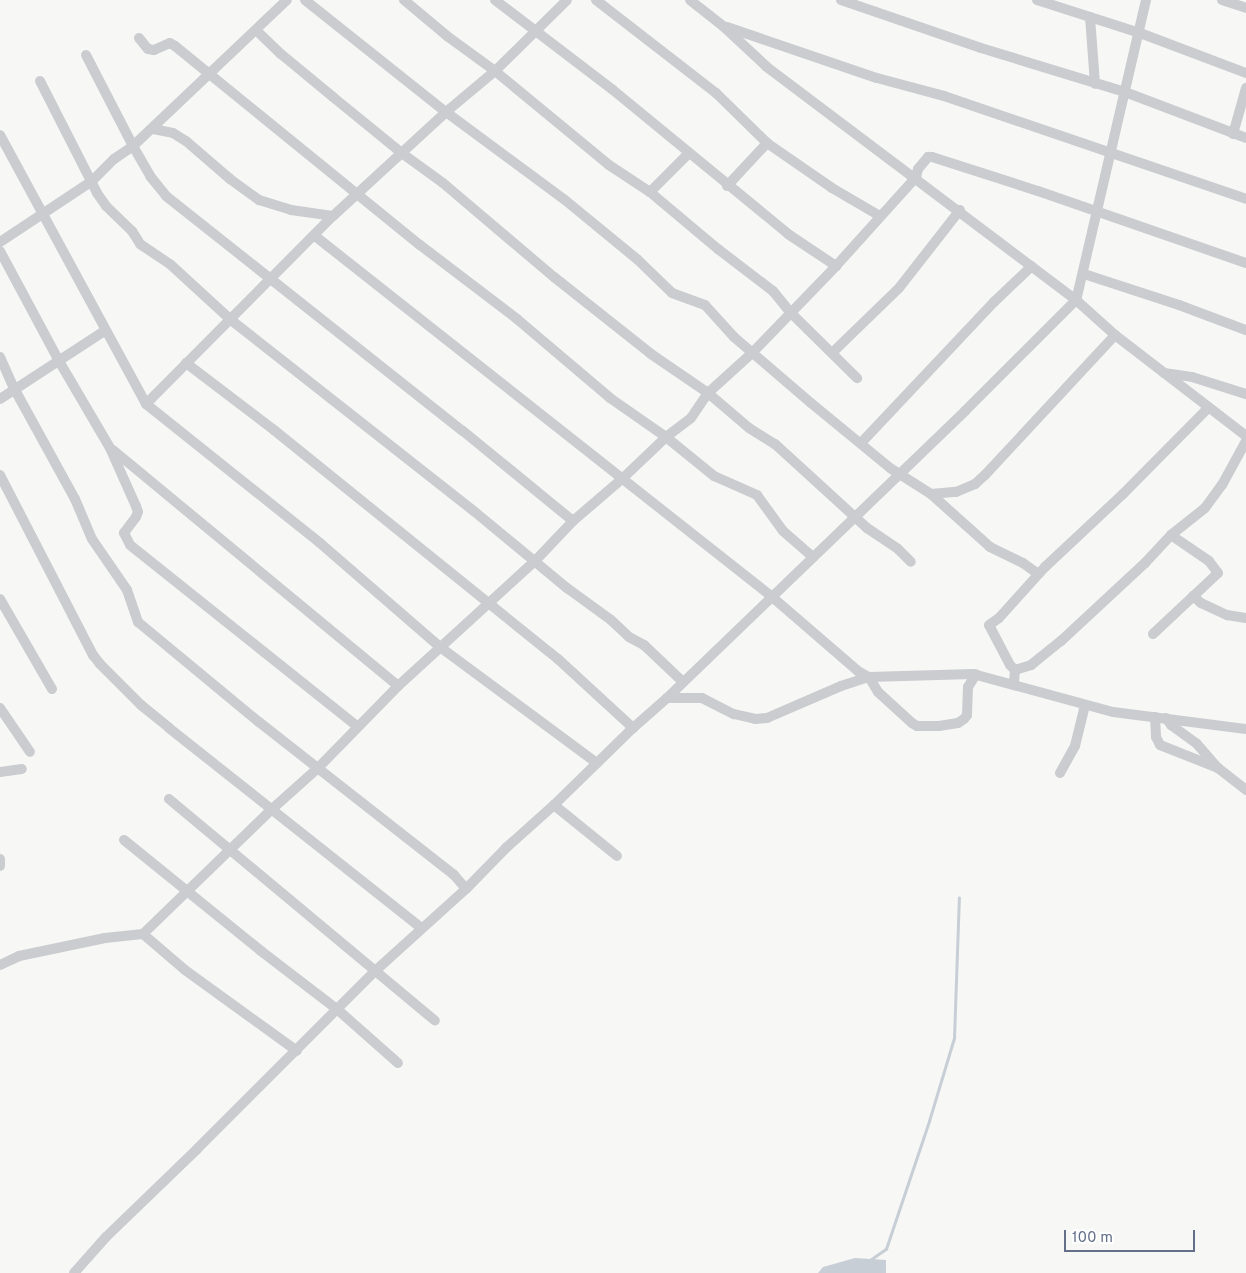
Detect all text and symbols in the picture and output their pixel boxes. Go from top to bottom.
scale bar [1066,1220,1197,1252]
text: 100 m [1072,1229,1113,1248]

